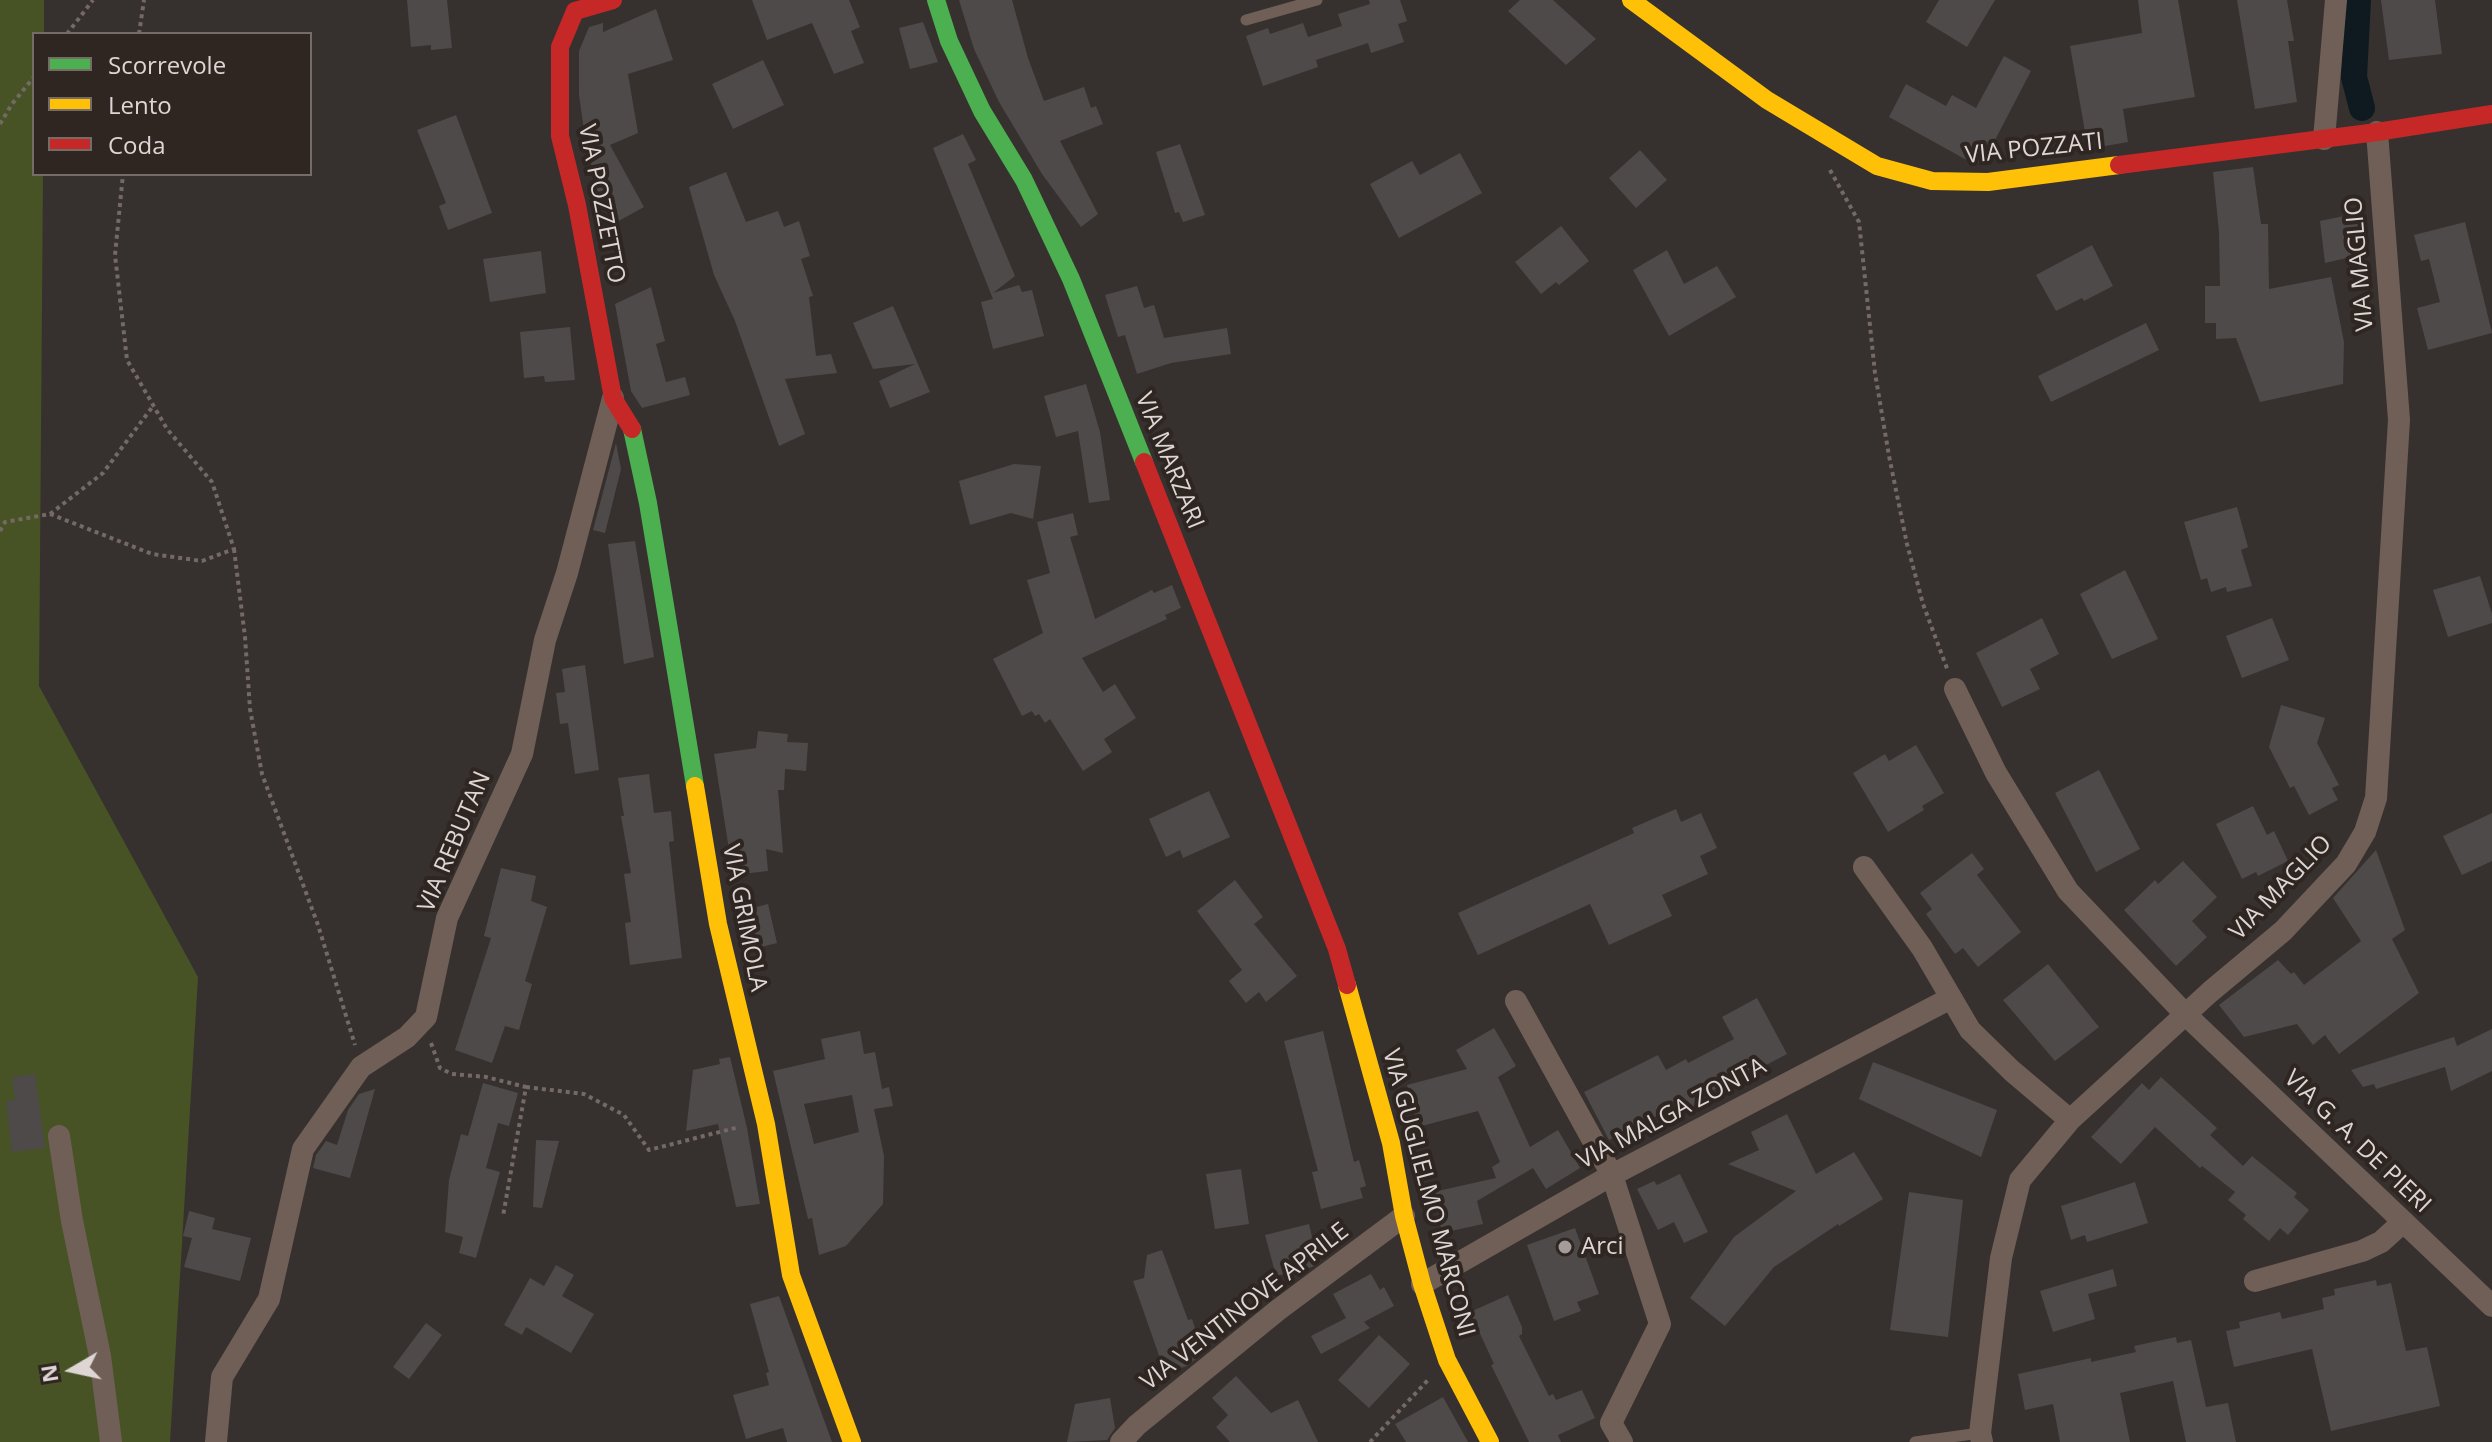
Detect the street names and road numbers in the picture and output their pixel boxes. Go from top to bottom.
street label: VIA POZZETTO [571,122,631,286]
street label: VIA POZZATI [1964,127,2104,171]
street label: VIA MAGLIO [2340,196,2380,332]
street label: VIA MARZARI [1129,389,1209,533]
street label: VIA REBUTAN [412,767,498,917]
street label: VIA MAGLIO [2224,830,2338,946]
street label: VIA GRIMOLA [716,842,772,994]
street label: VIA GUGLIELMO MARCONI [1376,1046,1480,1340]
street label: VIA MALGA ZONTA [1573,1052,1771,1176]
street label: VIA G. A. DE PIERI [2278,1065,2436,1219]
street label: VIA VENTINOVE APRILE [1135,1217,1355,1397]

